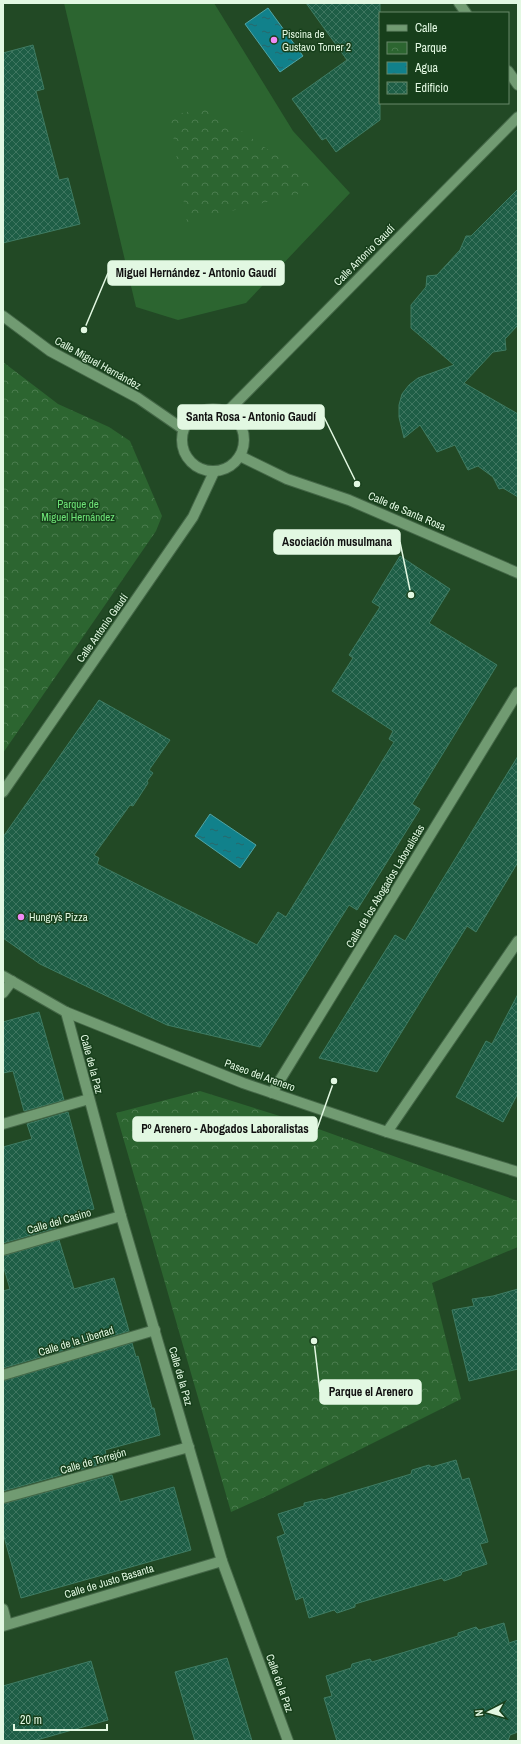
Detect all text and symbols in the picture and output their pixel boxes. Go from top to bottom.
legend [379,12,509,104]
text: Calle [415,20,437,36]
place label: Piscina de Gustavo Torner 2 [282,27,351,54]
marker: Piscina de Gustavo Torner 2 [269,35,279,45]
text: Parque [415,40,447,56]
text: Agua [414,60,439,76]
text: Edificio [415,80,448,96]
street label: Calle Antonio Gaudí [331,221,398,288]
callout: Miguel Hernández - Antonio Gaudí [108,261,284,285]
text: Miguel Hernández - Antonio Gaudí [116,265,277,281]
street label: Calle Miguel Hernández [52,333,144,393]
callout: Santa Rosa - Antonio Gaudí [178,405,324,429]
text: Santa Rosa - Antonio Gaudí [186,409,317,425]
street label: Calle de Santa Rosa [366,488,448,534]
park label: Parque de Miguel Hernández [41,497,115,524]
callout: Asociación musulmana [274,530,400,554]
text: Asociación musulmana [282,534,392,550]
street label: Calle Antonio Gaudí [73,591,131,665]
street label: Calle de los Abogados Laboralistas [343,821,428,950]
place label: Hungry´s Pizza [29,910,88,924]
marker: Hungry´s Pizza [16,912,26,922]
street label: Calle de la Paz [77,1033,107,1096]
street label: Paseo del Arenero [223,1056,297,1094]
callout: Pº Arenero - Abogados Laboralistas [133,1117,317,1141]
text: Pº Arenero - Abogados Laboralistas [141,1121,309,1137]
street label: Calle del Casino [25,1205,93,1237]
street label: Calle de la Libertad [37,1323,115,1359]
street label: Calle de la Paz [166,1345,196,1408]
callout: Parque el Arenero [320,1380,421,1404]
text: Parque el Arenero [329,1384,413,1400]
street label: Calle de Torrejón [58,1445,128,1477]
street label: Calle de Justo Basanta [63,1561,155,1601]
street label: Calle de la Paz [263,1652,297,1714]
north arrow [469,1692,509,1732]
scale bar [14,1706,107,1732]
text: N [472,1709,486,1717]
text: 20 m [20,1712,42,1728]

